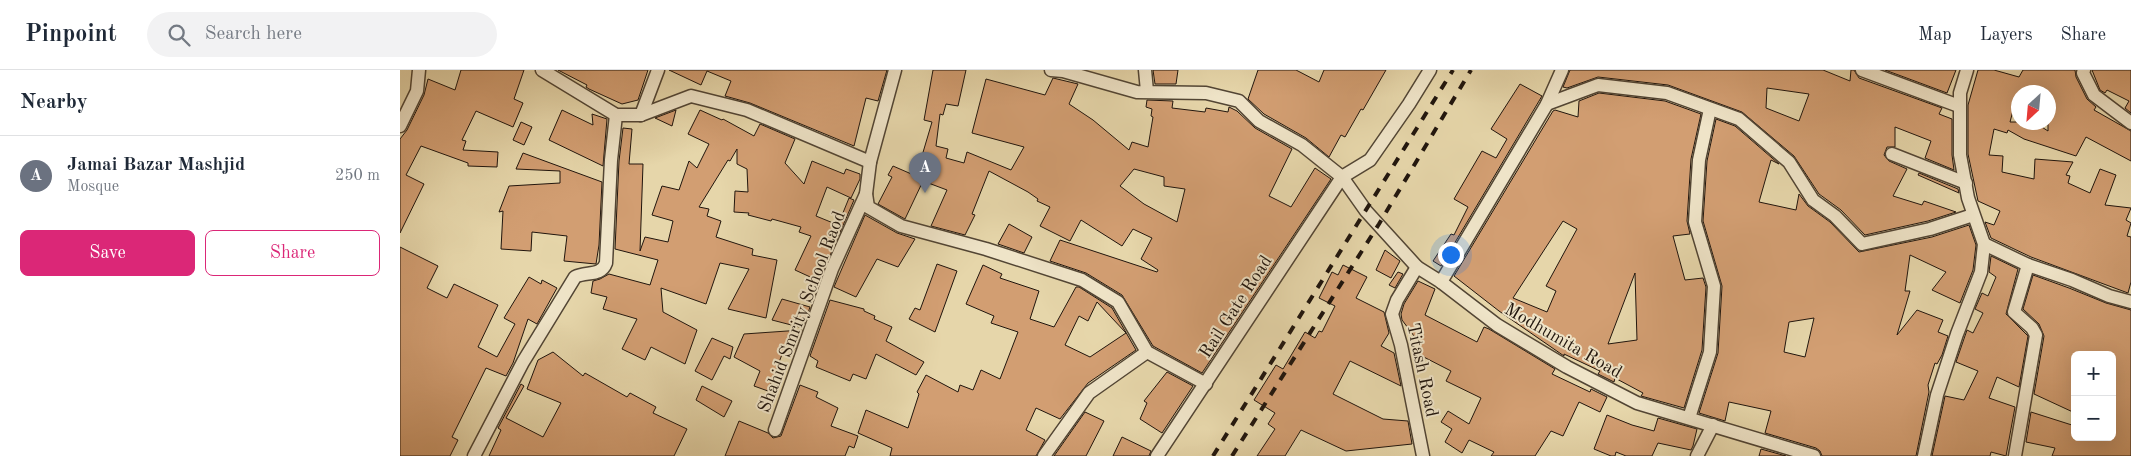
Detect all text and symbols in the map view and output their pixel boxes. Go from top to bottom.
search box [147,12,497,57]
icon: search [165,21,193,49]
text: Pinpoint [25,23,117,47]
text: Search here [205,25,302,44]
text: Map [1918,26,1952,44]
text: Layers [1980,26,2032,44]
text: Share [2060,26,2106,44]
north arrow [2011,85,2056,130]
text: Nearby [20,92,88,113]
pin: A [909,152,941,193]
text: Jamai Bazar Mashjid [67,156,245,175]
text: A [30,168,42,184]
text: 250 m [335,168,380,184]
text: Mosque [67,179,119,195]
street label: Shahid Smrity School Raod [755,209,849,415]
button: Save [20,230,195,276]
button: Share [205,230,380,276]
your location [1438,242,1464,268]
street label: Rail Gate Road [1196,253,1276,361]
street label: Modhumita Road [1501,300,1625,382]
street label: Titash Road [1403,321,1441,419]
map controls [2071,351,2116,441]
button: + [2071,351,2116,396]
button: − [2071,396,2116,441]

